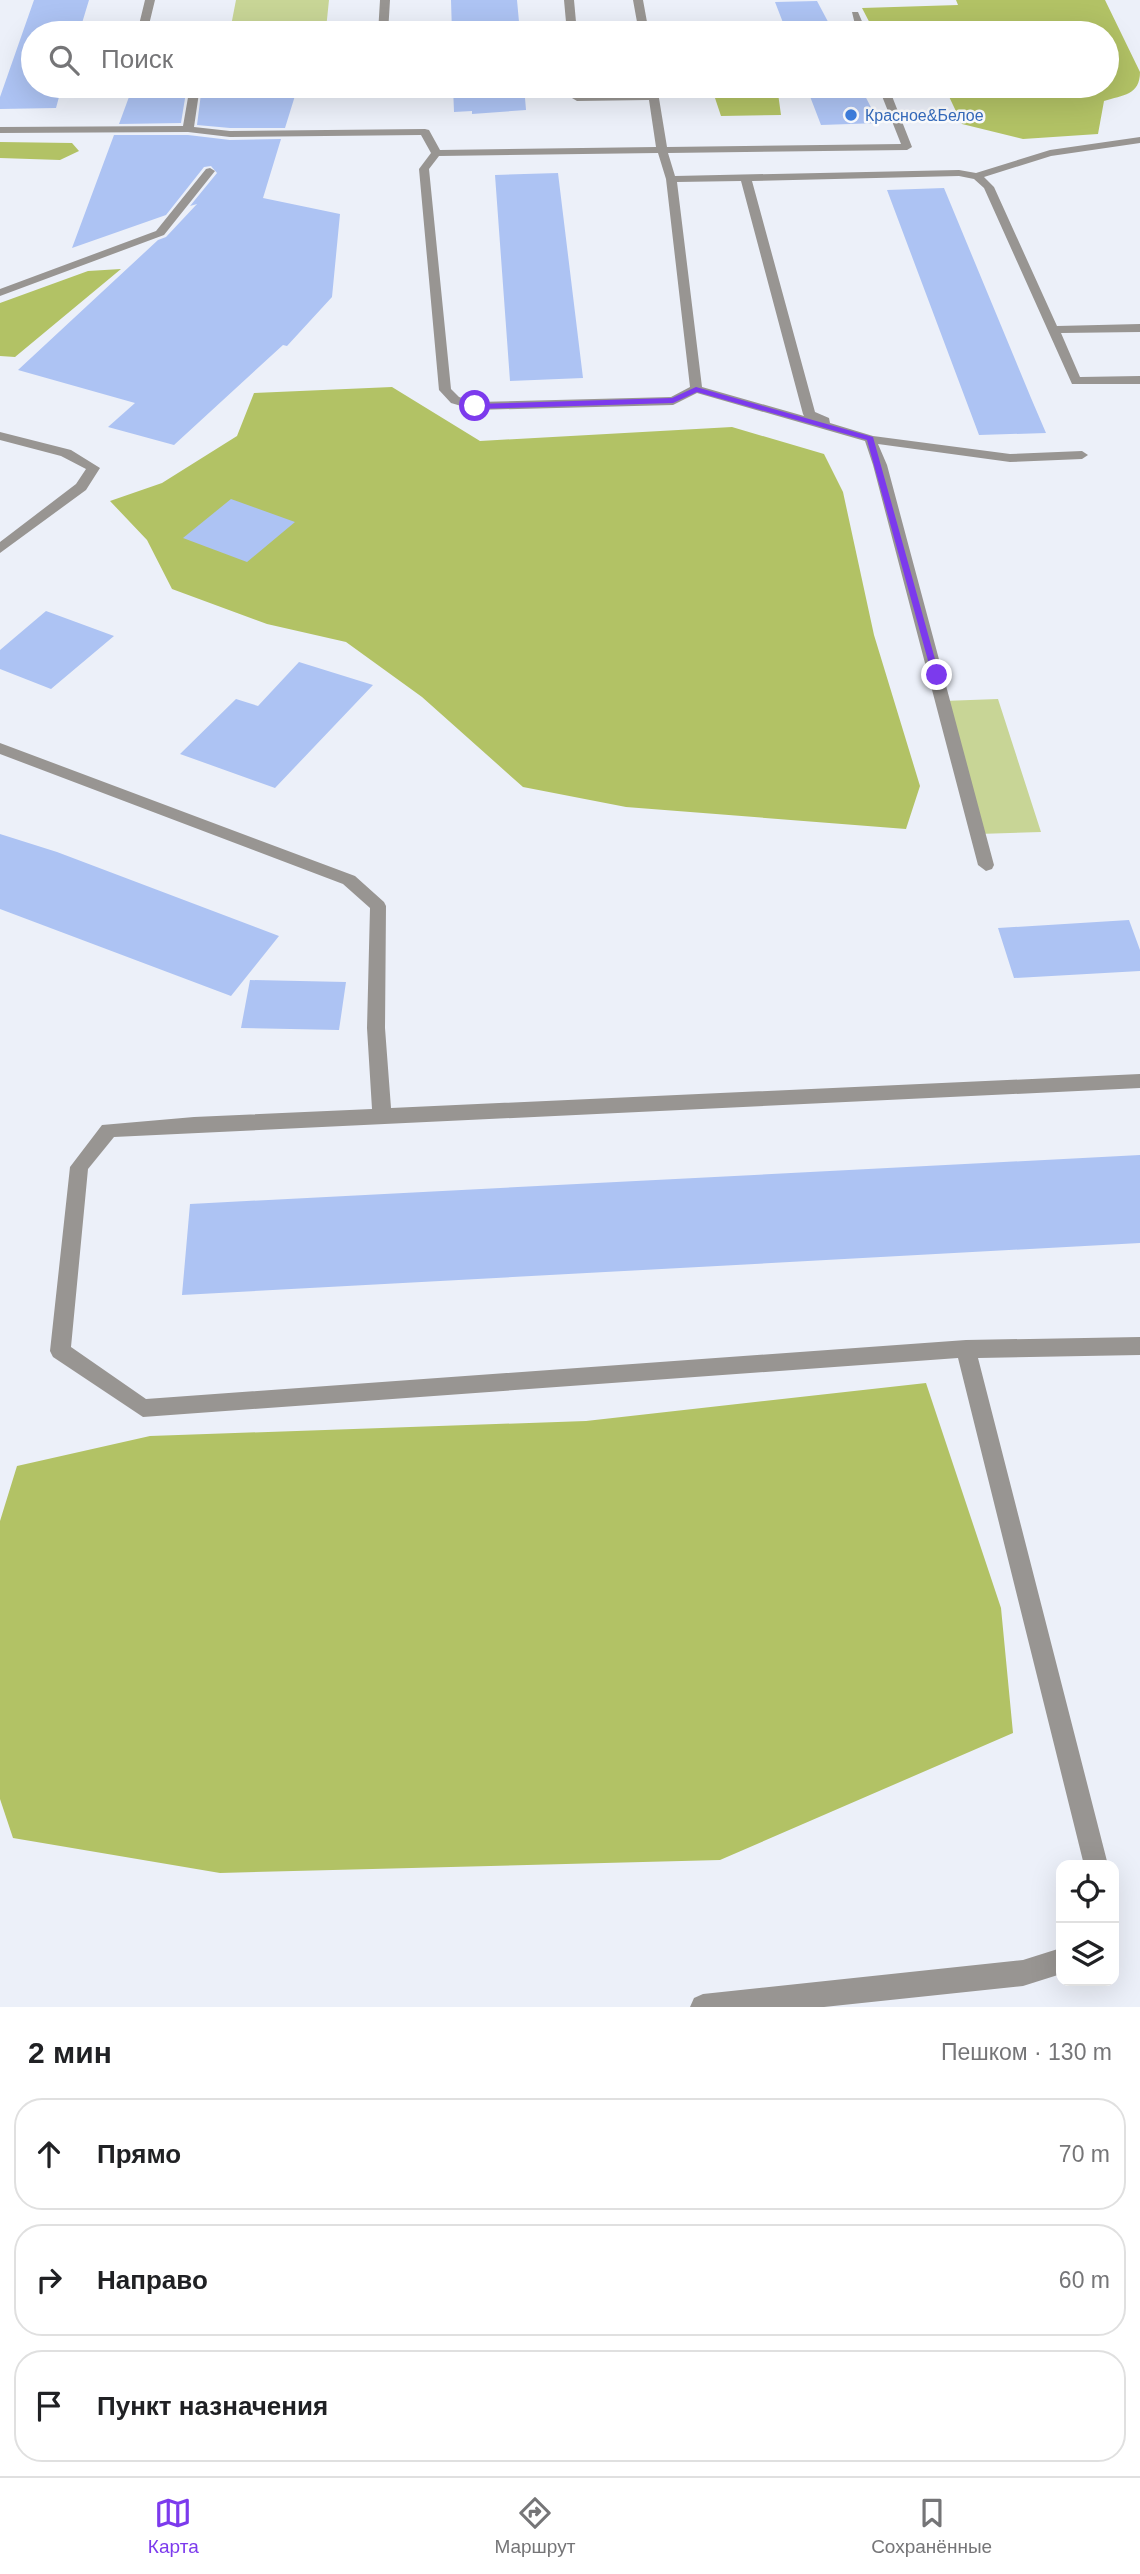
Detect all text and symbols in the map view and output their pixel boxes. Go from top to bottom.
search box [21,21,1119,98]
icon: search [45,41,83,79]
text: Поиск [101,44,173,74]
marker: Красное&Белое [843,107,859,123]
place label: Красное&Белое [865,107,984,124]
route start [459,390,490,421]
route end [921,659,952,690]
map controls [1056,1860,1119,1986]
button: locate [1056,1860,1119,1923]
button: layers [1056,1923,1119,1986]
text: 2 мин [28,2036,112,2069]
text: Пешком · 130 m [941,2039,1112,2065]
icon: ahead [30,2135,68,2173]
text: Прямо [97,2139,181,2169]
text: 70 m [1059,2141,1110,2167]
icon: right [30,2261,68,2299]
text: Направо [97,2265,208,2295]
text: 60 m [1059,2267,1110,2293]
icon: arrive [30,2387,68,2425]
text: Пункт назначения [97,2391,328,2421]
tab: Карта [148,2494,199,2558]
tab: Маршрут [494,2494,575,2558]
tab: Сохранённые [871,2494,992,2558]

